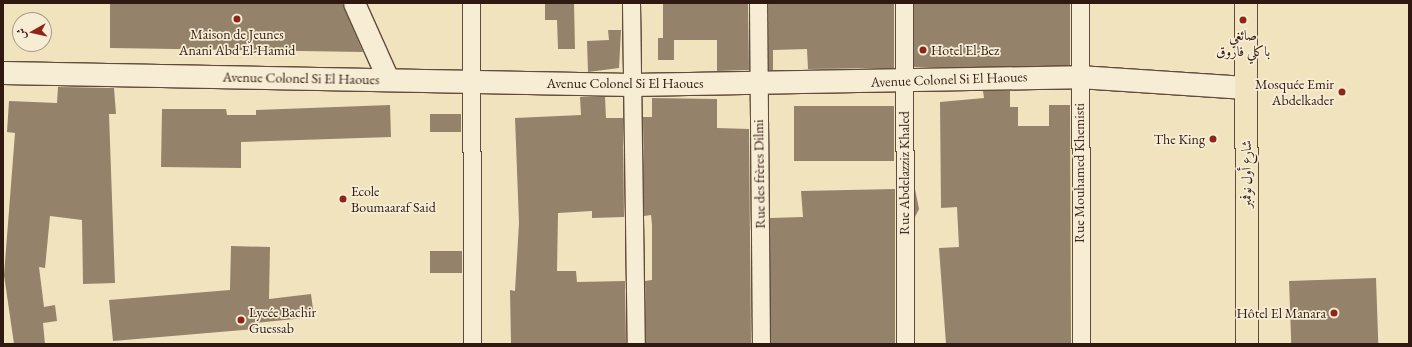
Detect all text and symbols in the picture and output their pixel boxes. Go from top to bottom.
north arrow [12,12,52,52]
marker: Maison de Jeunes Anani Abd El-Hamid [232,14,242,24]
marker: صائغي باكلي فاروق [1238,15,1248,25]
place label: Maison de Jeunes Anani Abd El-Hamid [179,26,295,58]
text: ش [13,27,29,40]
place label: صائغي باكلي فاروق [1216,27,1270,60]
place label: Hotel El-Bez [931,42,999,58]
marker: Hotel El-Bez [918,45,928,55]
street label: Avenue Colonel Si El Haoues [222,68,380,88]
street label: Avenue Colonel Si El Haoues [870,68,1028,90]
street label: Avenue Colonel Si El Haoues [547,75,703,91]
place label: Mosquée Emir Abdelkader [1255,76,1334,108]
marker: Mosquée Emir Abdelkader [1337,87,1347,97]
street label: Rue Mouhamed Khemisti [1071,103,1087,243]
street label: Rue Abdelazziz Khaled [896,111,912,235]
street label: Rue des frères Dilmi [750,119,768,229]
place label: The King [1154,131,1205,147]
marker: The King [1208,134,1218,144]
street label: شارع أول نوفمبر [1238,140,1254,208]
place label: Ecole Boumaaraf Said [351,183,436,216]
marker: Ecole Boumaaraf Said [338,194,348,204]
place label: Lycée Bachir Guessab [249,304,316,336]
place label: Hôtel El Manara [1236,305,1326,321]
marker: Hôtel El Manara [1329,308,1339,318]
marker: Lycée Bachir Guessab [236,315,246,325]

